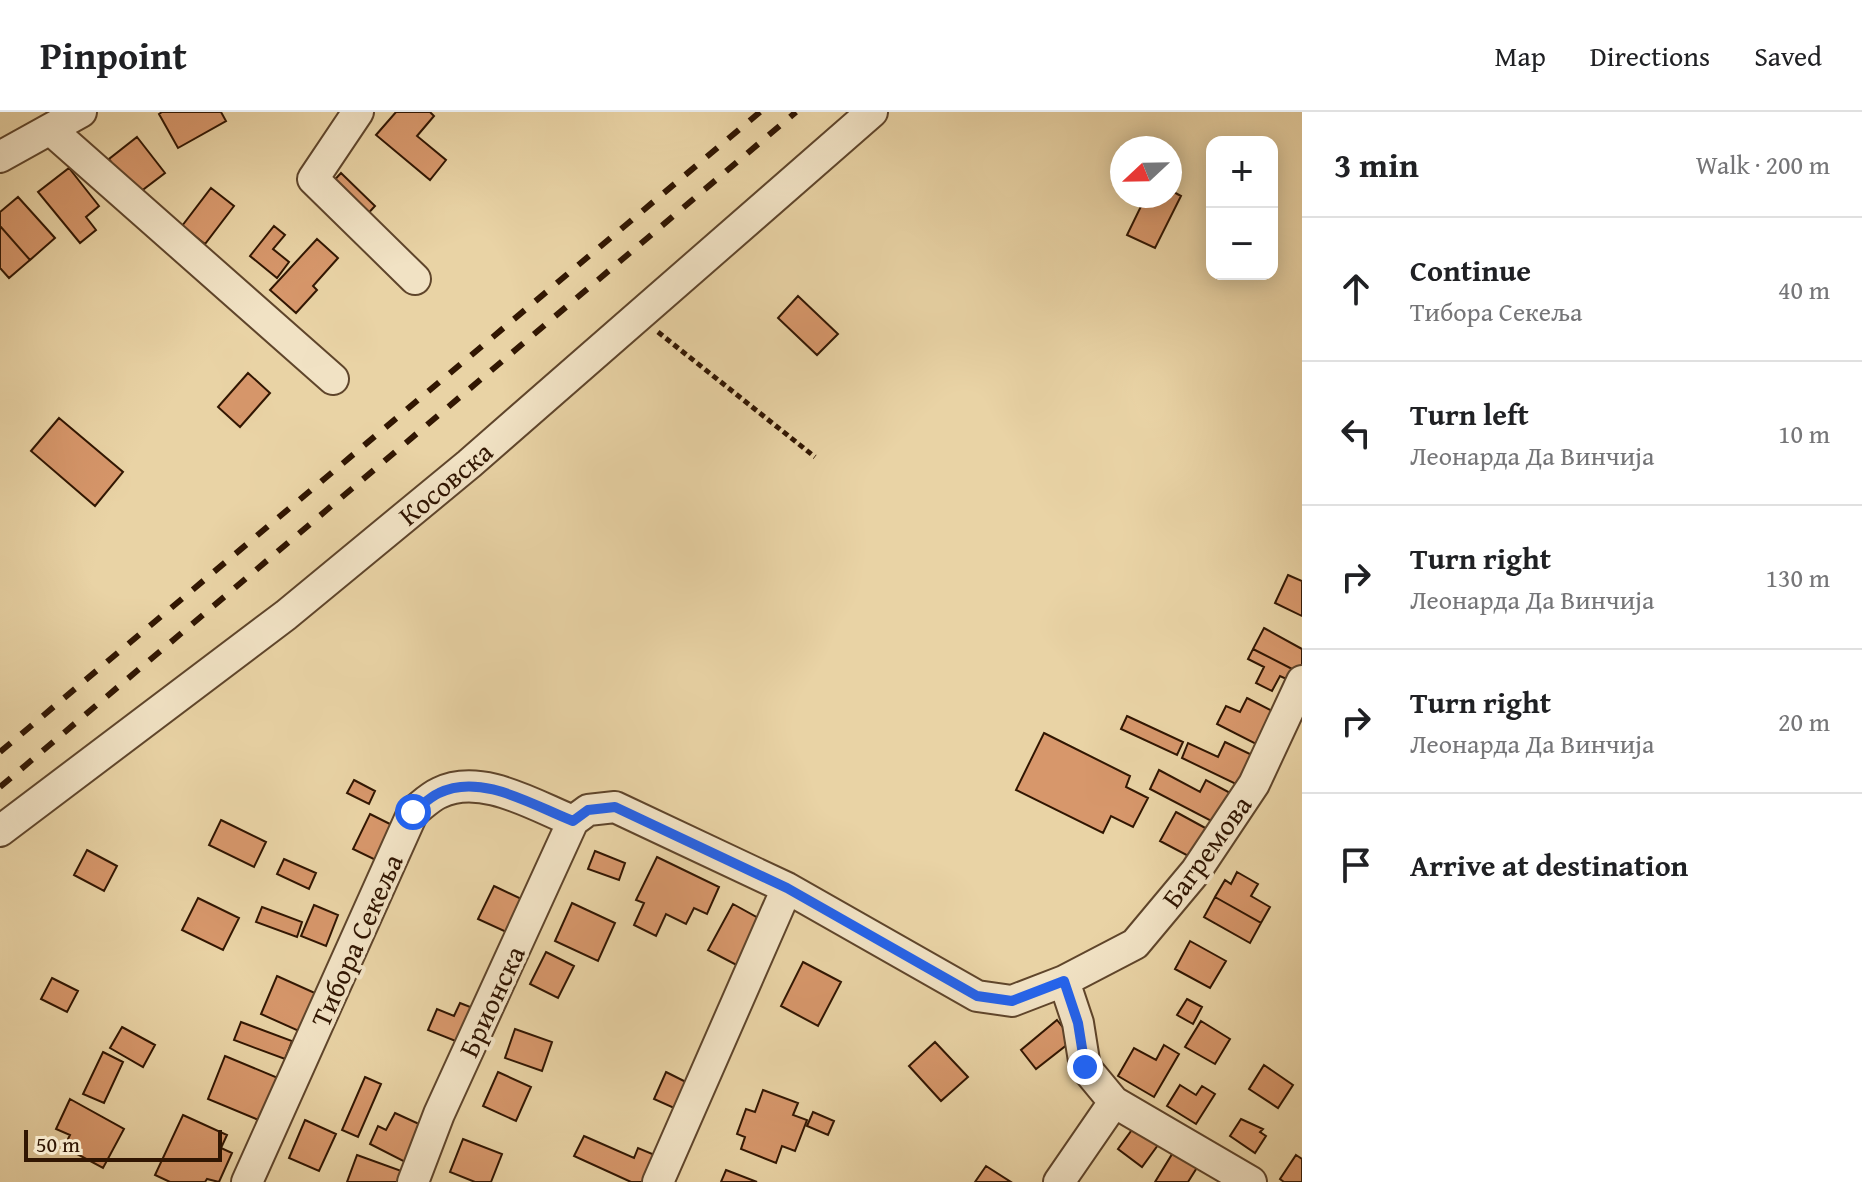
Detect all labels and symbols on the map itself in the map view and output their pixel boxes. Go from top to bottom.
north arrow [1110,136,1182,208]
street label: Косовска [389,431,502,535]
street label: Багремова [1151,786,1261,916]
route start [395,794,431,830]
street label: Тибора Секеља [300,846,413,1033]
street label: Брионска [447,938,535,1063]
route end [1067,1049,1103,1085]
scale bar [24,1126,222,1162]

